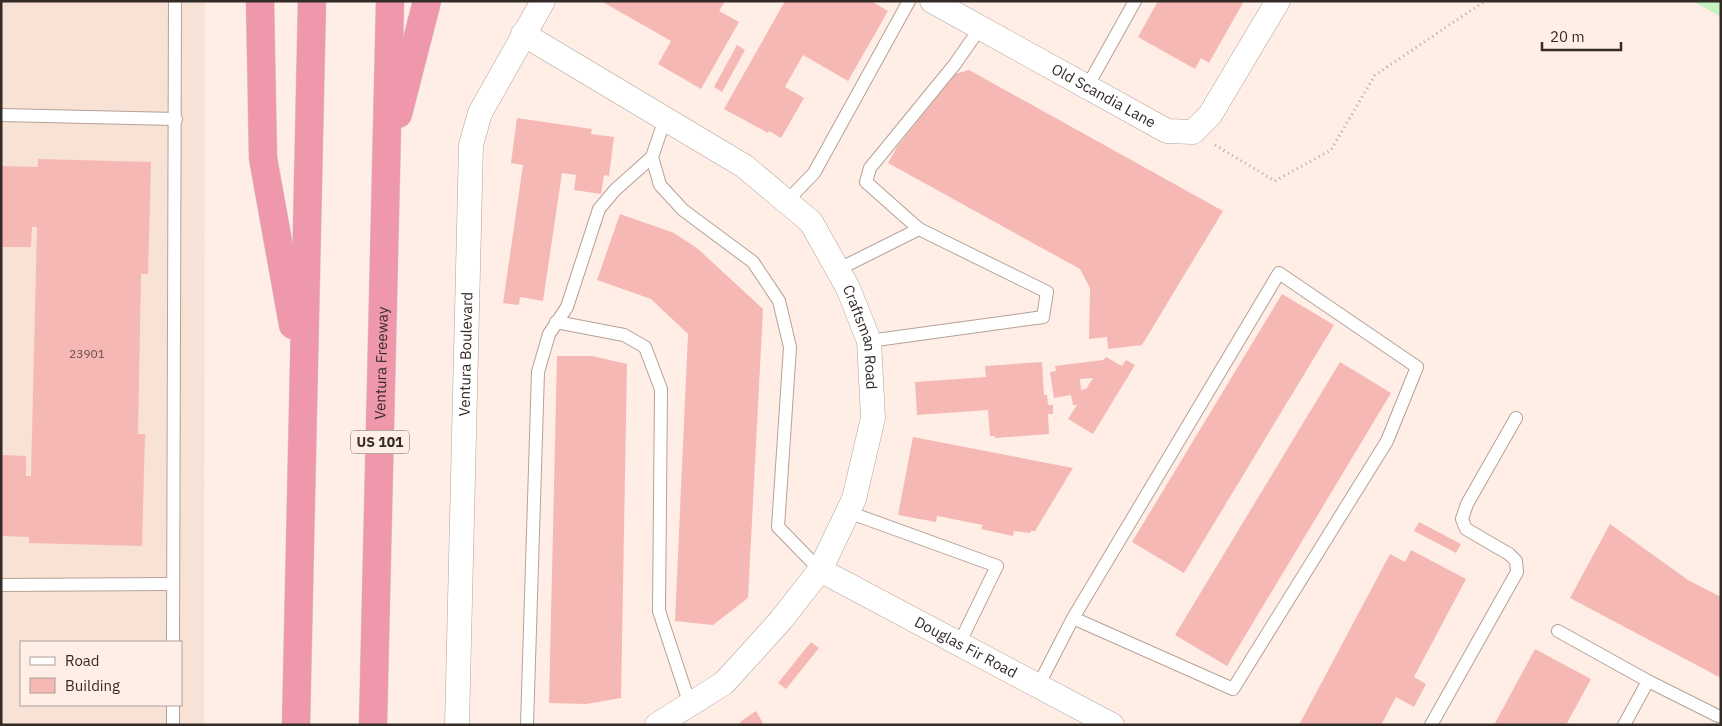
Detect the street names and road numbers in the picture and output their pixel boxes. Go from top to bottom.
street label: Old Scandia Lane [1048,59,1159,132]
street label: Craftsman Road [839,282,882,390]
street label: Ventura Boulevard [454,292,476,417]
street label: Ventura Freeway [370,306,392,420]
road number: US 101 [351,431,409,454]
street label: Douglas Fir Road [911,612,1021,682]

